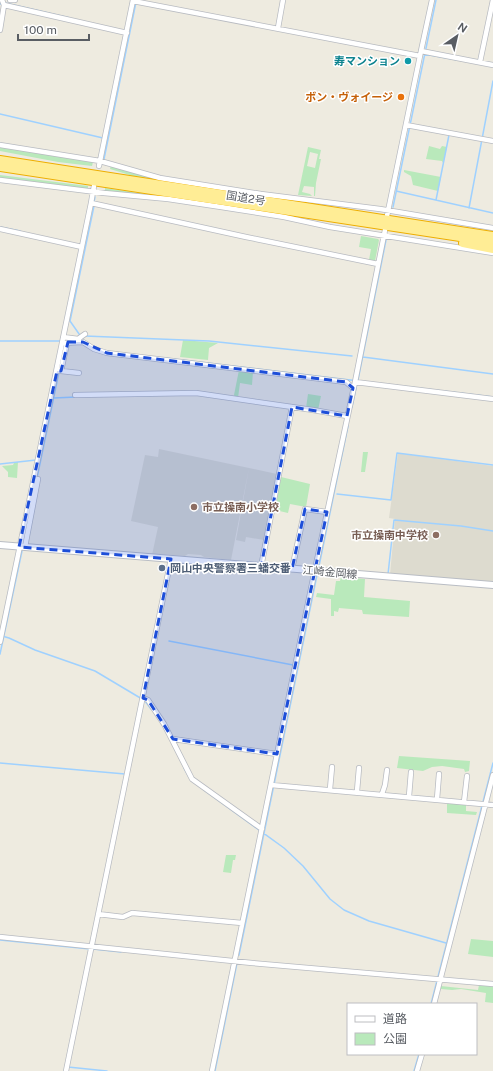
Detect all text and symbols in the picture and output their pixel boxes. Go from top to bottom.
scale bar [18,16,89,42]
north arrow [437,16,477,56]
text: N [456,20,470,35]
text: 100 m [24,23,57,37]
place label: 寿マンション [334,55,400,67]
marker: 寿マンション [403,56,413,66]
place label: ボン・ヴォイージ [305,91,393,103]
marker: ボン・ヴォイージ [396,92,406,102]
street label: 国道2号 [226,189,266,207]
place label: 市立操南小学校 [202,501,279,513]
marker: 市立操南小学校 [189,502,199,512]
place label: 市立操南中学校 [351,529,428,541]
marker: 市立操南中学校 [431,530,441,540]
place label: 岡山中央警察署三蟠交番 [170,562,291,574]
marker: 岡山中央警察署三蟠交番 [157,563,167,573]
street label: 江崎金岡線 [302,564,358,580]
legend [347,1003,477,1055]
text: 道路 [383,1012,407,1026]
text: 公園 [383,1032,407,1046]

